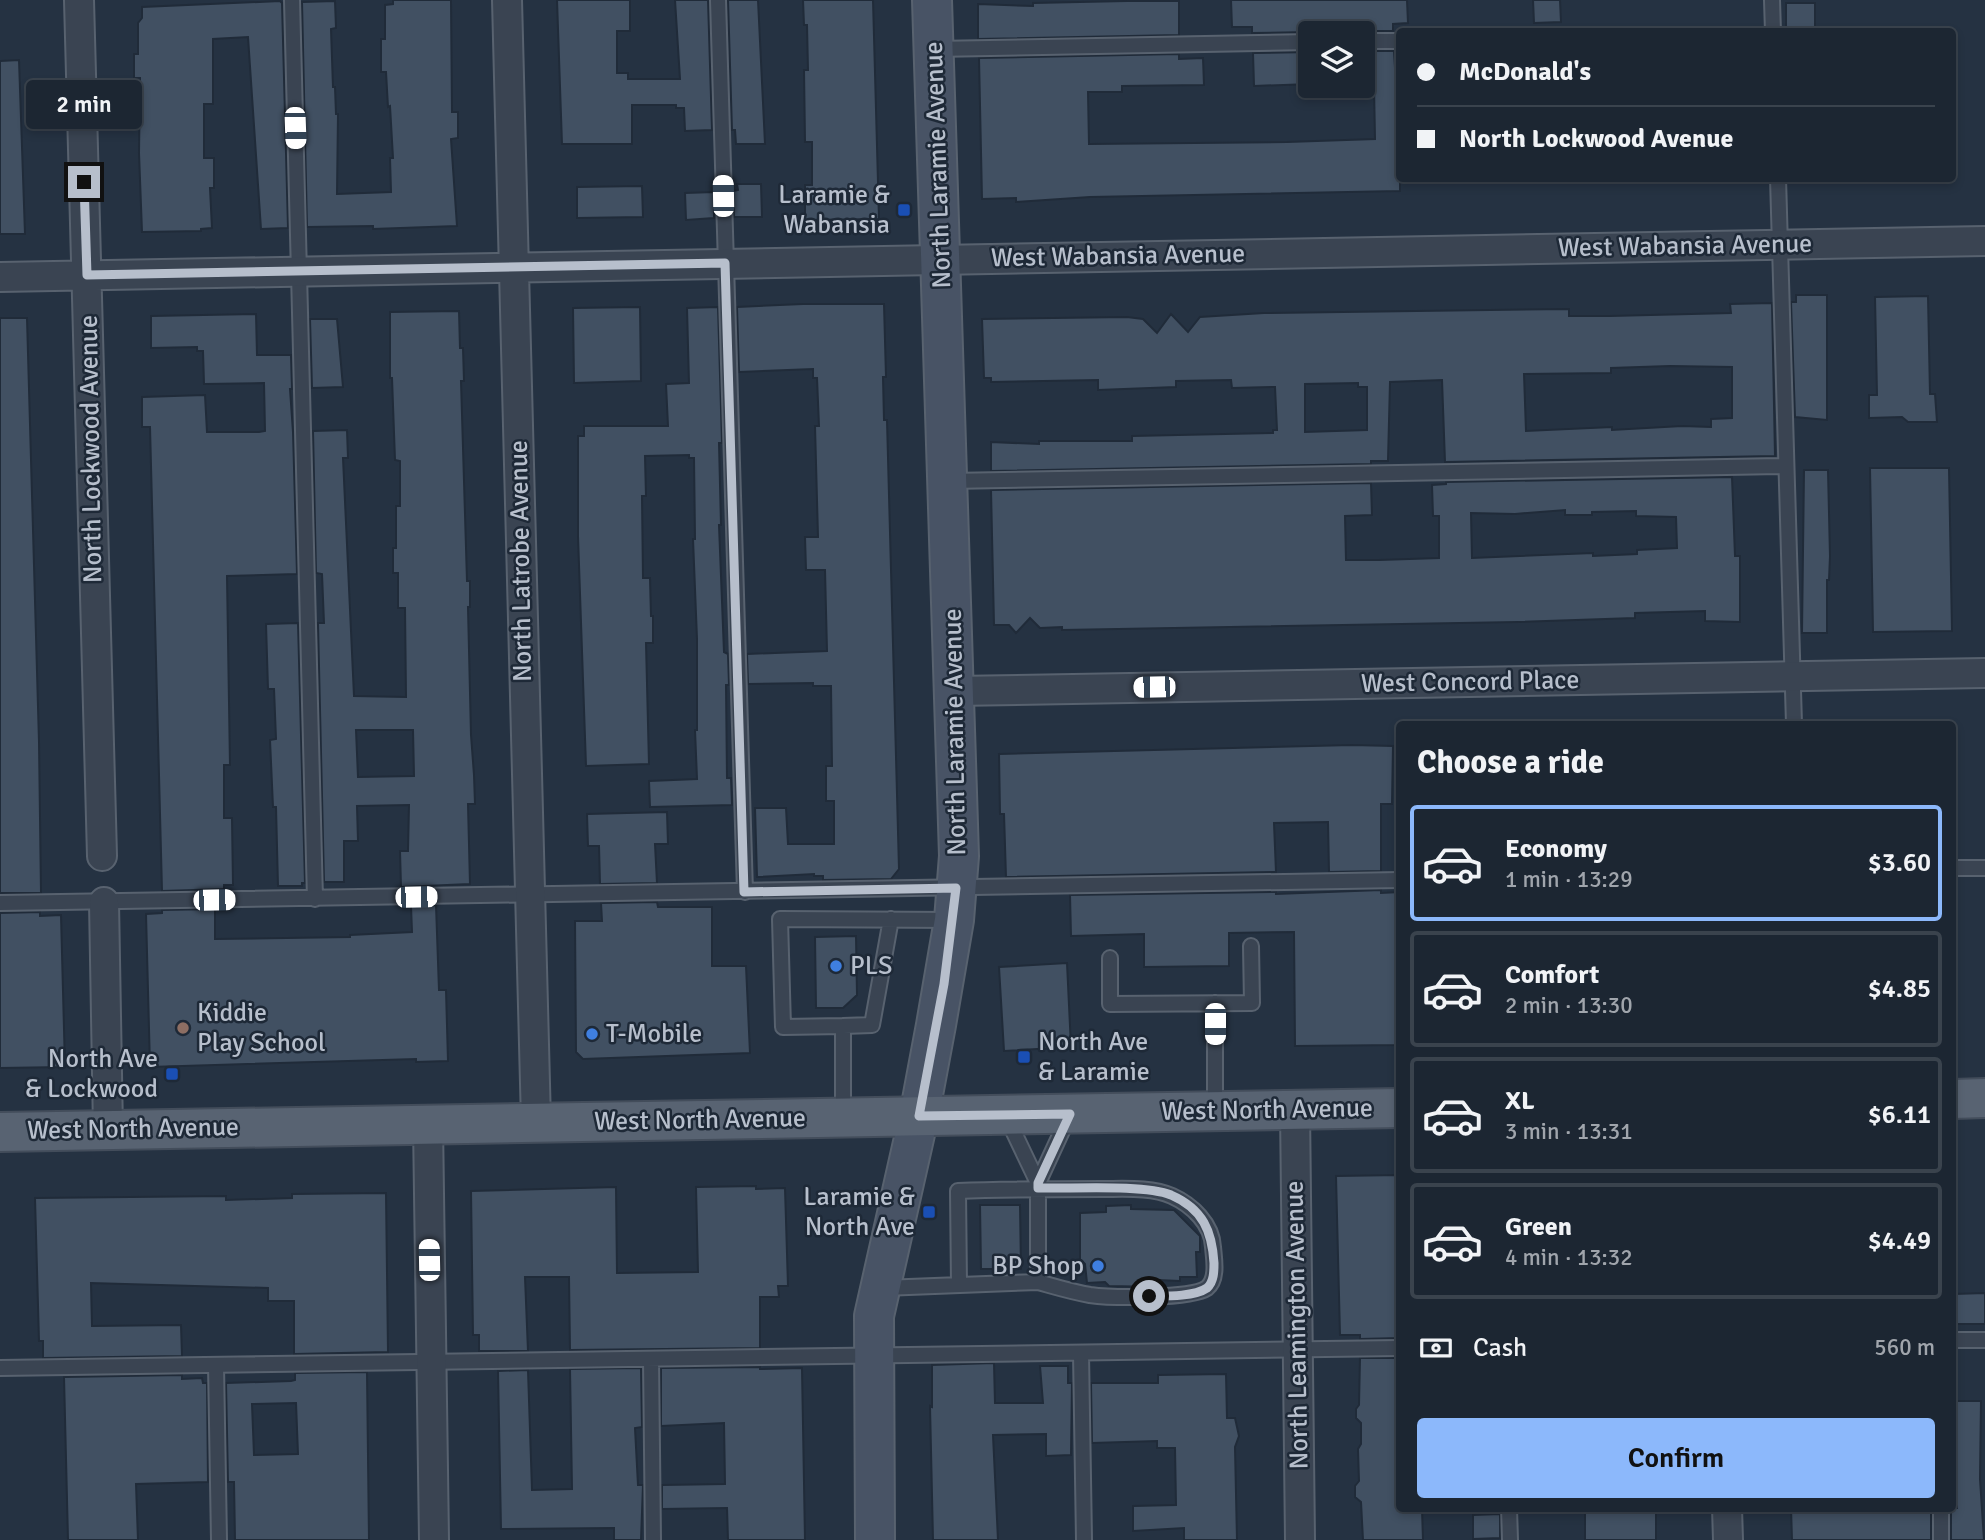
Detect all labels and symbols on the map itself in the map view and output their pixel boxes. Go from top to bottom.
street label: North Laramie Avenue [918,41,958,289]
callout: 2 min [26,80,142,130]
car [284,107,307,149]
route end [68,166,100,198]
car [713,175,734,217]
place label: Laramie & Wabansia [778,179,890,241]
marker: Laramie & Wabansia [896,202,912,218]
street label: West Wabansia Avenue [1558,228,1812,264]
street label: West Wabansia Avenue [991,238,1245,274]
street label: North Lockwood Avenue [73,315,109,583]
street label: North Latrobe Avenue [503,440,539,682]
street label: North Laramie Avenue [937,608,973,856]
street label: West Concord Place [1360,664,1580,700]
car [1133,676,1176,698]
car [395,886,438,908]
car [193,889,236,911]
place label: PLS [850,950,893,982]
marker: PLS [828,958,844,974]
place label: Kiddie Play School [197,997,326,1059]
car [1205,1003,1226,1045]
place label: T-Mobile [606,1018,702,1050]
marker: Kiddie Play School [175,1020,191,1036]
marker: T-Mobile [584,1026,600,1042]
place label: North Ave & Laramie [1038,1026,1150,1088]
place label: North Ave & Lockwood [25,1043,158,1105]
marker: North Ave & Laramie [1016,1049,1032,1065]
marker: North Ave & Lockwood [164,1066,180,1082]
street label: West North Avenue [1161,1092,1373,1128]
street label: West North Avenue [594,1102,806,1138]
street label: West North Avenue [27,1111,239,1147]
street label: North Leamington Avenue [1278,1180,1316,1470]
place label: Laramie & North Ave [803,1181,915,1243]
marker: Laramie & North Ave [921,1204,937,1220]
car [419,1239,440,1281]
place label: BP Shop [992,1250,1084,1282]
marker: BP Shop [1090,1258,1106,1274]
route start [1133,1280,1165,1312]

